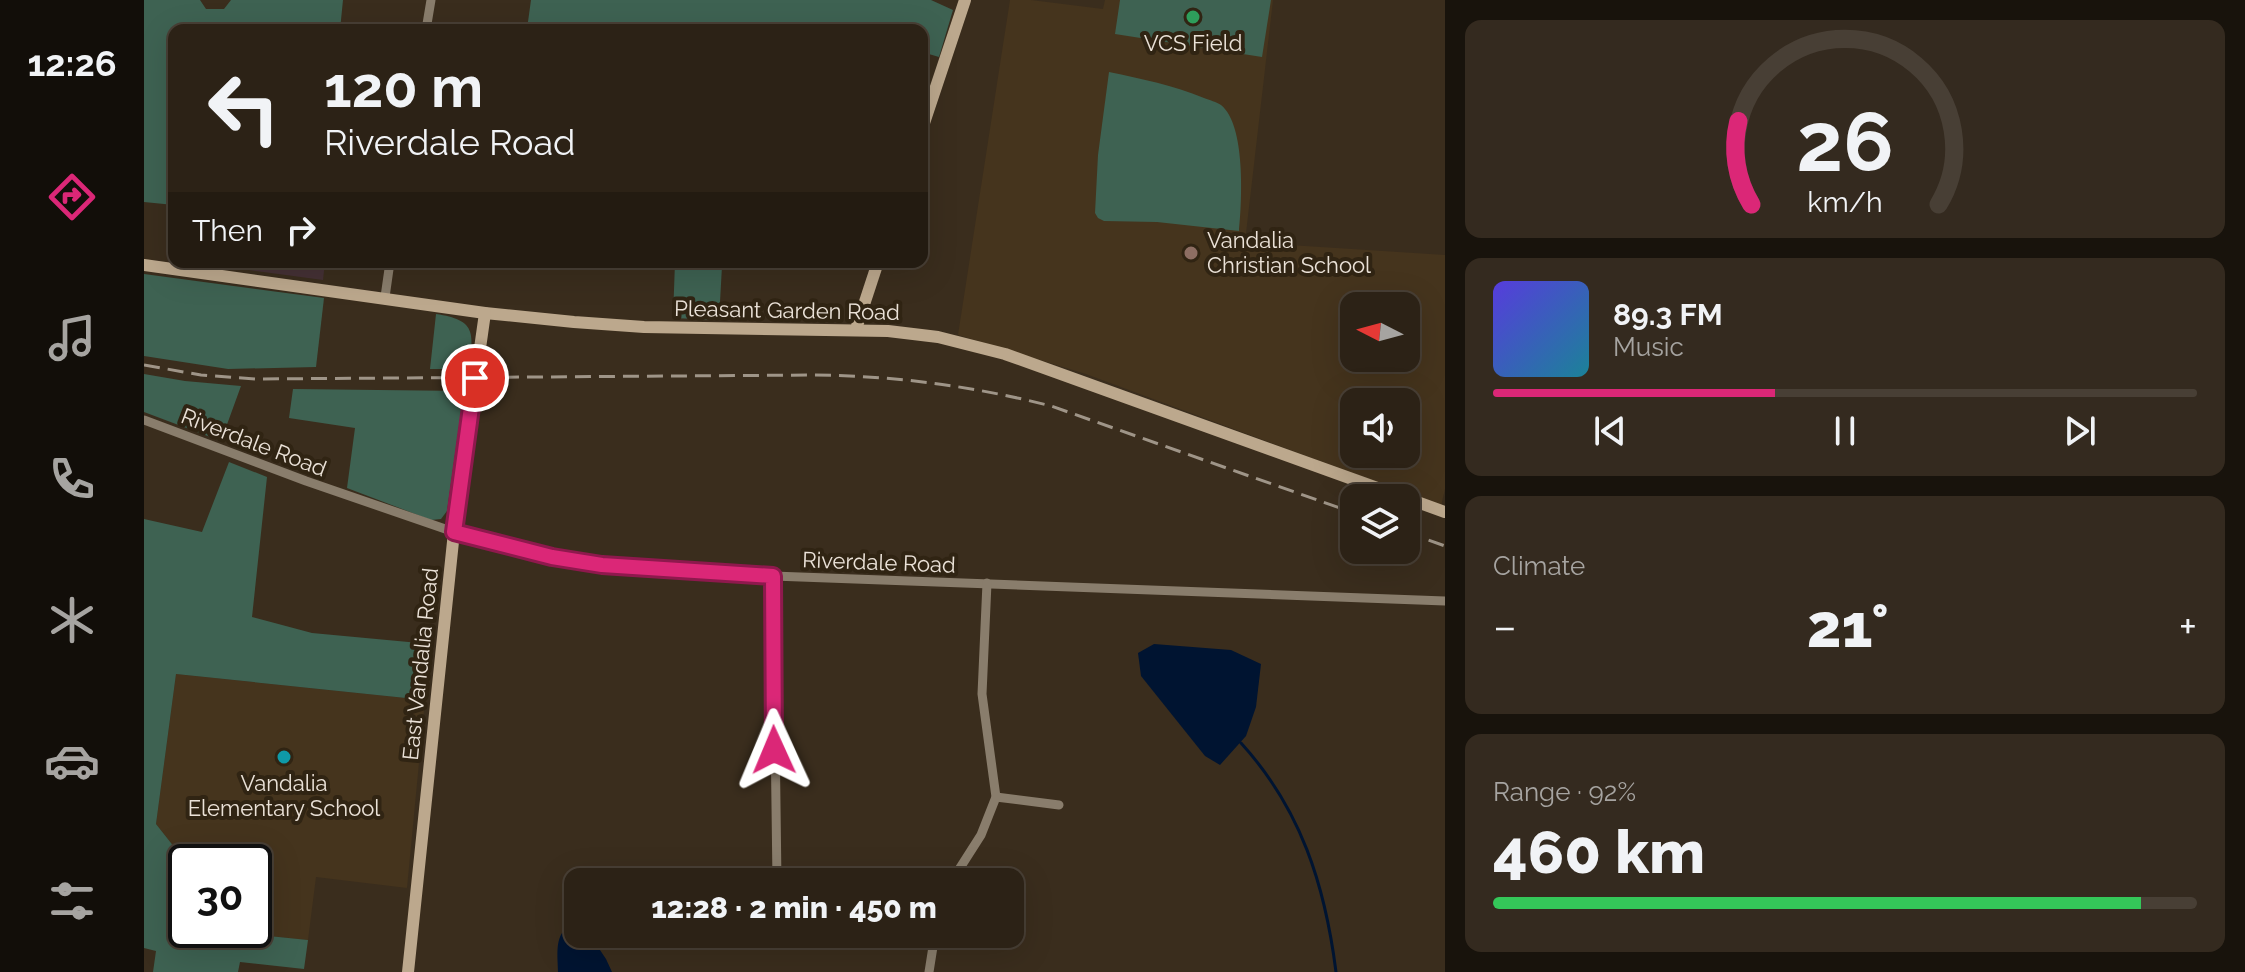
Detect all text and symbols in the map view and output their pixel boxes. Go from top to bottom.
marker: VCS Field [1184,8,1202,26]
place label: VCS Field [1144,30,1242,56]
text: 12:26 [27,42,117,84]
text: 120 m [324,54,483,120]
icon: left [192,56,296,160]
text: 26 [1796,93,1894,190]
text: Riverdale Road [324,121,575,163]
icon: directions [44,169,100,225]
text: km/h [1807,185,1883,219]
icon: right [279,208,323,252]
text: Then [192,213,263,248]
place label: Vandalia Christian School [1207,227,1371,278]
marker: Vandalia Christian School [1182,244,1200,262]
north arrow [1340,292,1420,372]
map controls [1340,292,1420,564]
street label: Pleasant Garden Road [674,295,900,325]
text: 89.3 FM [1613,297,1723,332]
icon: music [44,310,100,366]
text: Music [1613,332,1684,362]
pin [441,344,509,412]
icon: arrive [453,356,497,400]
button: sound [1340,388,1420,468]
street label: Riverdale Road [178,402,330,482]
icon: previous [1588,409,1632,453]
icon: pause [1823,409,1867,453]
icon: next [2058,409,2102,453]
icon: phone [44,451,100,507]
button: layers [1340,484,1420,564]
street label: Riverdale Road [802,546,956,578]
text: Climate [1493,551,1585,581]
street label: East Vandalia Road [397,566,443,762]
text: 21° [1807,591,1889,661]
icon: climate [44,592,100,648]
text: − [1493,601,1517,652]
text: + [2179,601,2197,652]
position arrow [732,708,816,792]
icon: car [44,733,100,789]
marker: Vandalia Elementary School [275,748,293,766]
place label: Vandalia Elementary School [188,770,380,821]
text: Range · 92% [1493,777,1636,807]
text: 460 km [1493,817,1705,887]
speed limit sign: 30 [168,844,272,948]
icon: filters [44,873,100,929]
text: 12:28 · 2 min · 450 m [651,890,937,925]

